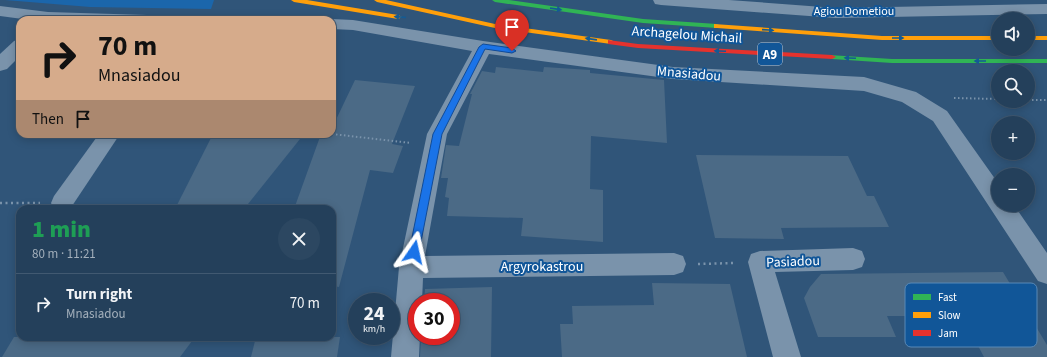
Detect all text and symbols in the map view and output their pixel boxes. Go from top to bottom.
street label: Agiou Dometiou [814,3,894,20]
one-way arrow [550,6,562,12]
pin [495,10,529,51]
map controls [991,12,1035,212]
button: sound [991,12,1035,56]
one-way arrow [394,14,406,20]
icon: arrive [501,16,523,38]
street label: Archagelou Michail [631,21,743,49]
text: 70 m [98,26,157,66]
one-way arrow [762,27,774,34]
icon: right [32,32,84,84]
one-way arrow [892,35,905,41]
one-way arrow [585,36,597,42]
road number: A9 [758,43,782,65]
one-way arrow [714,47,726,54]
one-way arrow [844,55,856,62]
one-way arrow [973,58,986,64]
street label: Mnasiadou [656,61,722,87]
text: Mnasiadou [98,63,181,88]
button: search [991,64,1035,108]
icon: arrive [72,108,94,130]
text: Then [32,109,64,130]
button: + [991,116,1035,160]
button: − [991,168,1035,212]
text: 1 min [32,212,91,247]
button: close [278,218,320,260]
position arrow [393,231,435,273]
text: 80 m · 11:21 [32,245,96,263]
street label: Pasiadou [766,251,820,273]
street label: Argyrokastrou [501,257,583,277]
legend [905,283,1037,347]
text: Turn right [66,284,132,305]
text: Fast [938,290,957,305]
icon: right [32,293,54,315]
text: 70 m [290,293,320,314]
speed limit sign: 30 [408,293,460,345]
text: 24 [363,300,385,328]
text: Mnasiadou [66,305,126,323]
text: Slow [938,308,961,323]
text: km/h [363,322,385,336]
text: Jam [938,326,958,341]

